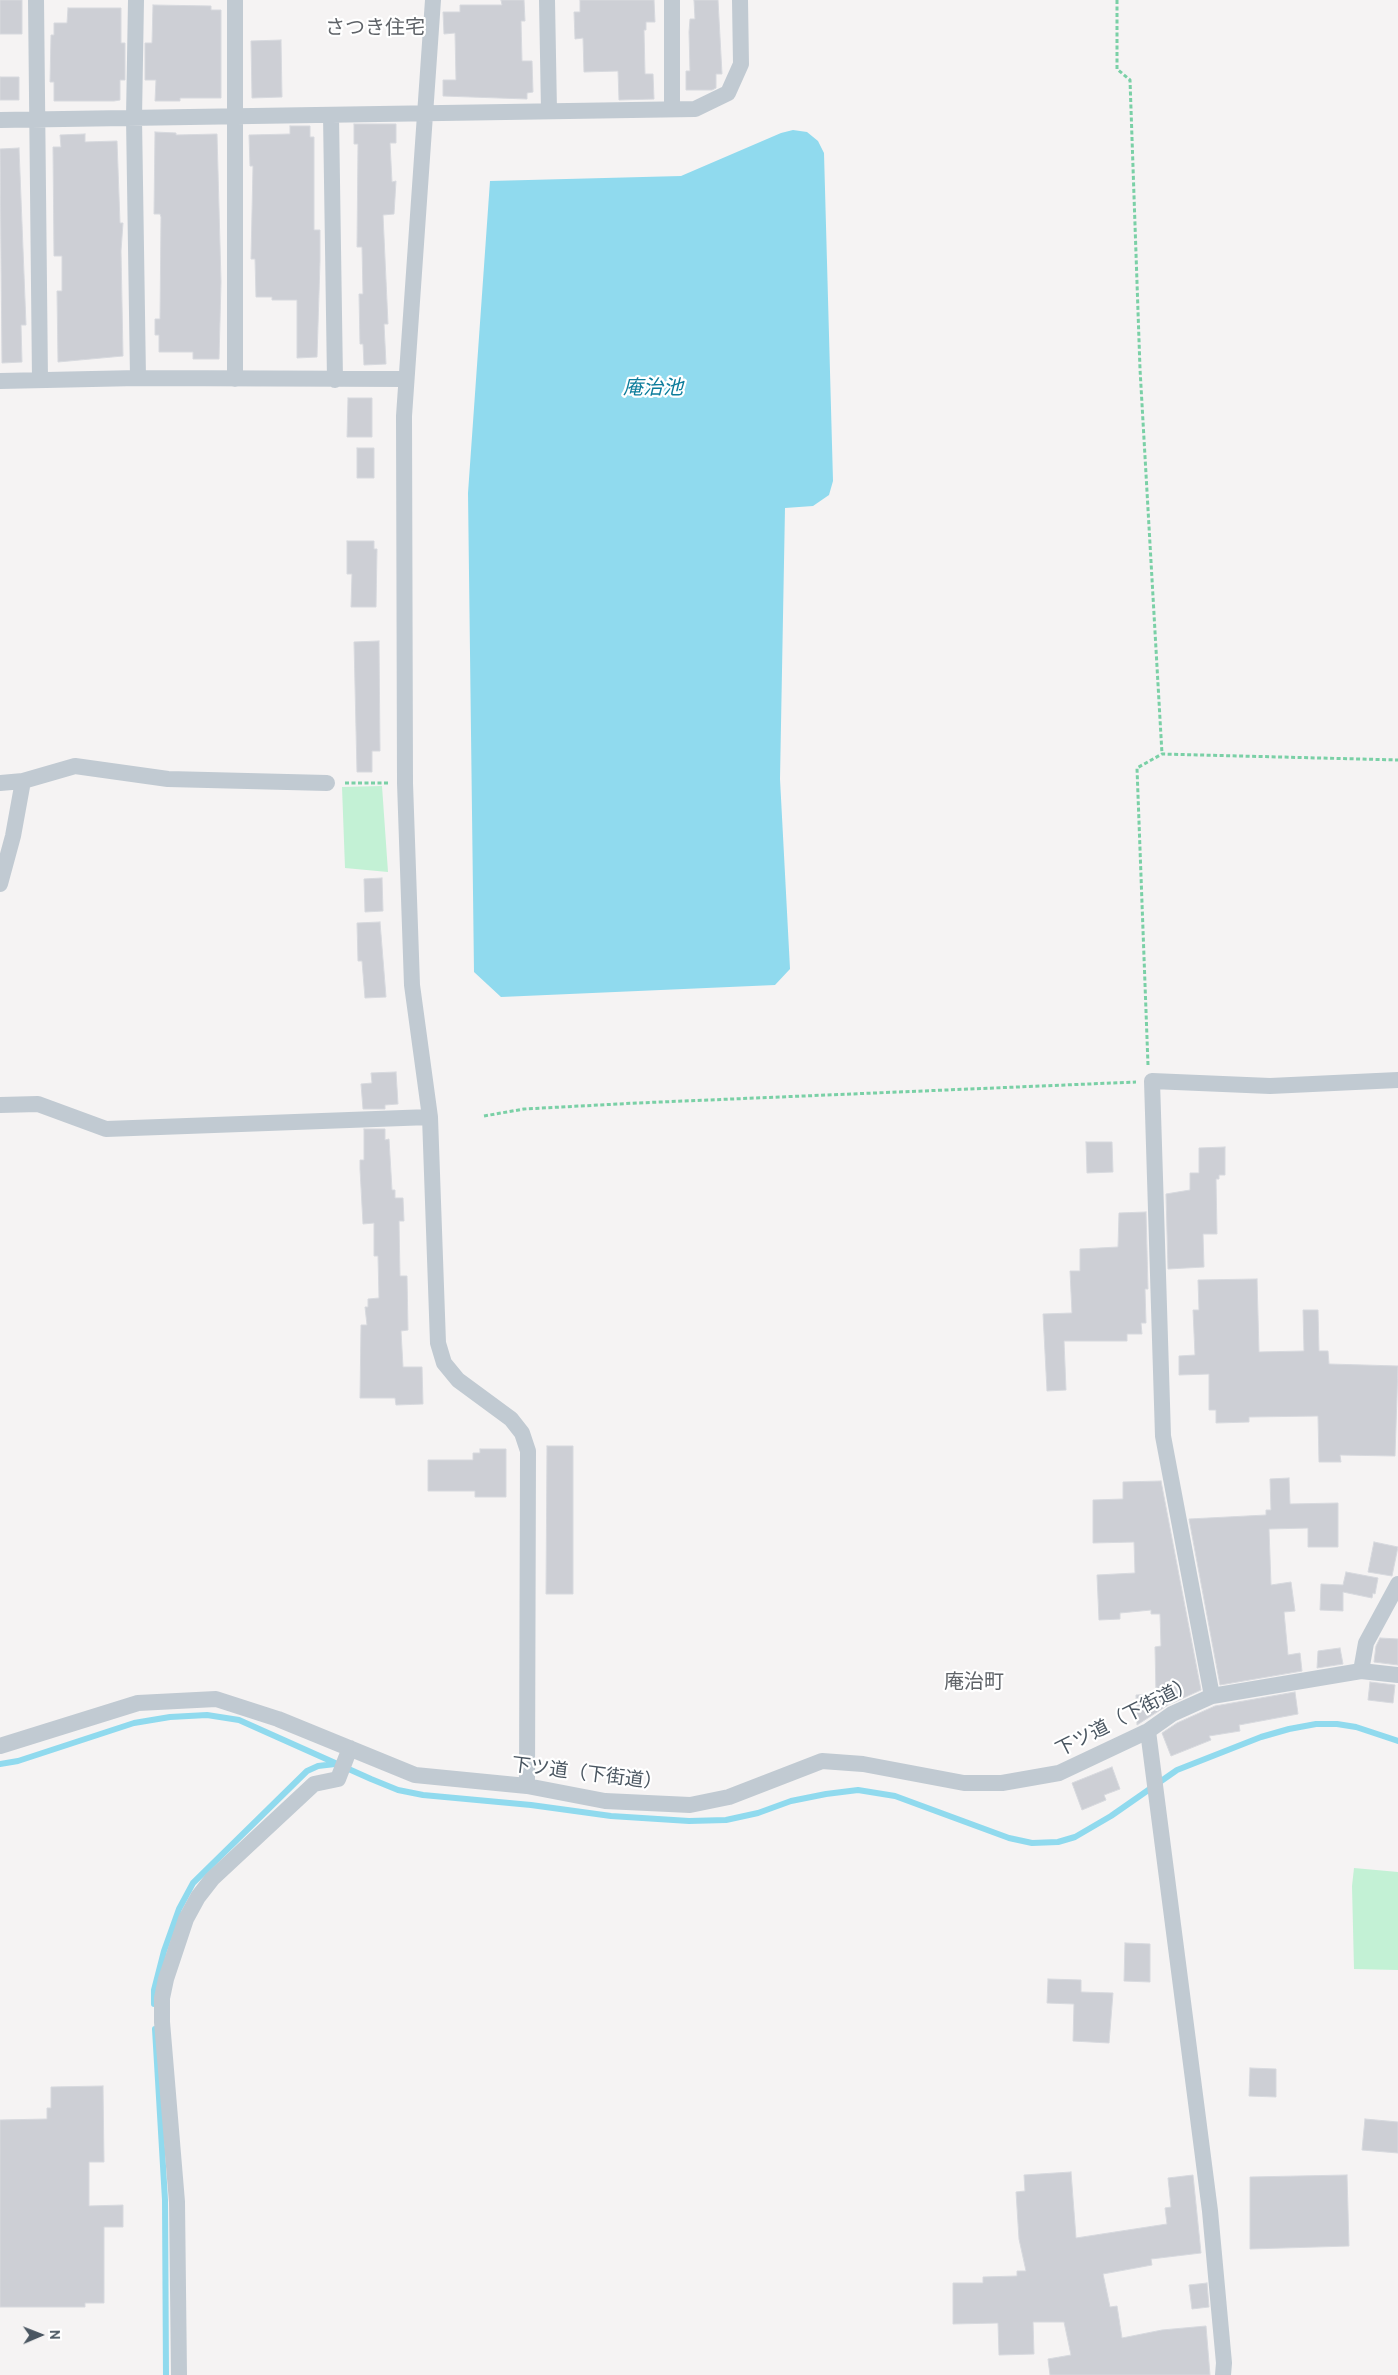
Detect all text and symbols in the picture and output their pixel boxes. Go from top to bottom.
district label: さつき住宅 [325,16,425,40]
water label: 庵治池 [623,376,683,400]
district label: 庵治町 [944,1670,1004,1694]
street label: 下ツ道（下街道） [1052,1672,1198,1762]
street label: 下ツ道（下街道） [510,1753,664,1795]
north arrow [15,2310,65,2360]
text: N [46,2330,64,2340]

